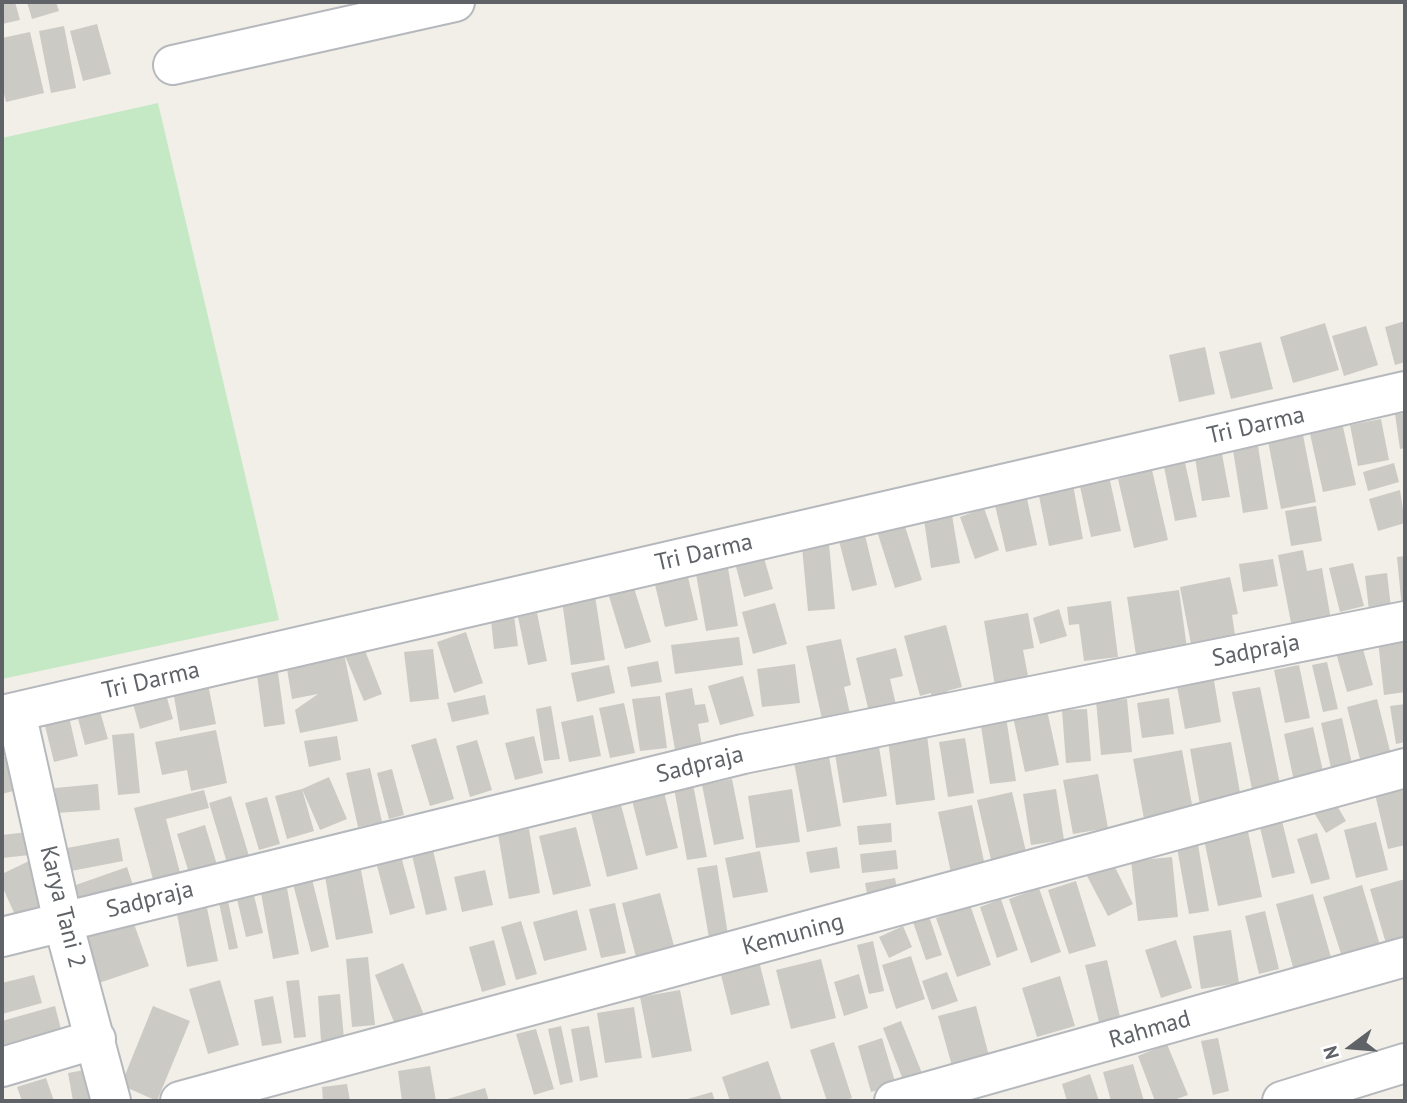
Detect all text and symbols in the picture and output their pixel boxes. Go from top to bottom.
street label: Tri Darma [1205,401,1307,451]
street label: Tri Darma [653,528,755,578]
street label: Sadpraja [1210,628,1302,674]
street label: Tri Darma [100,656,202,706]
street label: Sadpraja [653,740,747,790]
street label: Karya Tani 2 [33,843,91,971]
street label: Sadpraja [103,875,197,925]
street label: Kemuning [739,908,847,962]
street label: Rahmad [1106,1005,1194,1055]
north arrow [1316,1012,1386,1082]
text: N [1318,1043,1344,1062]

